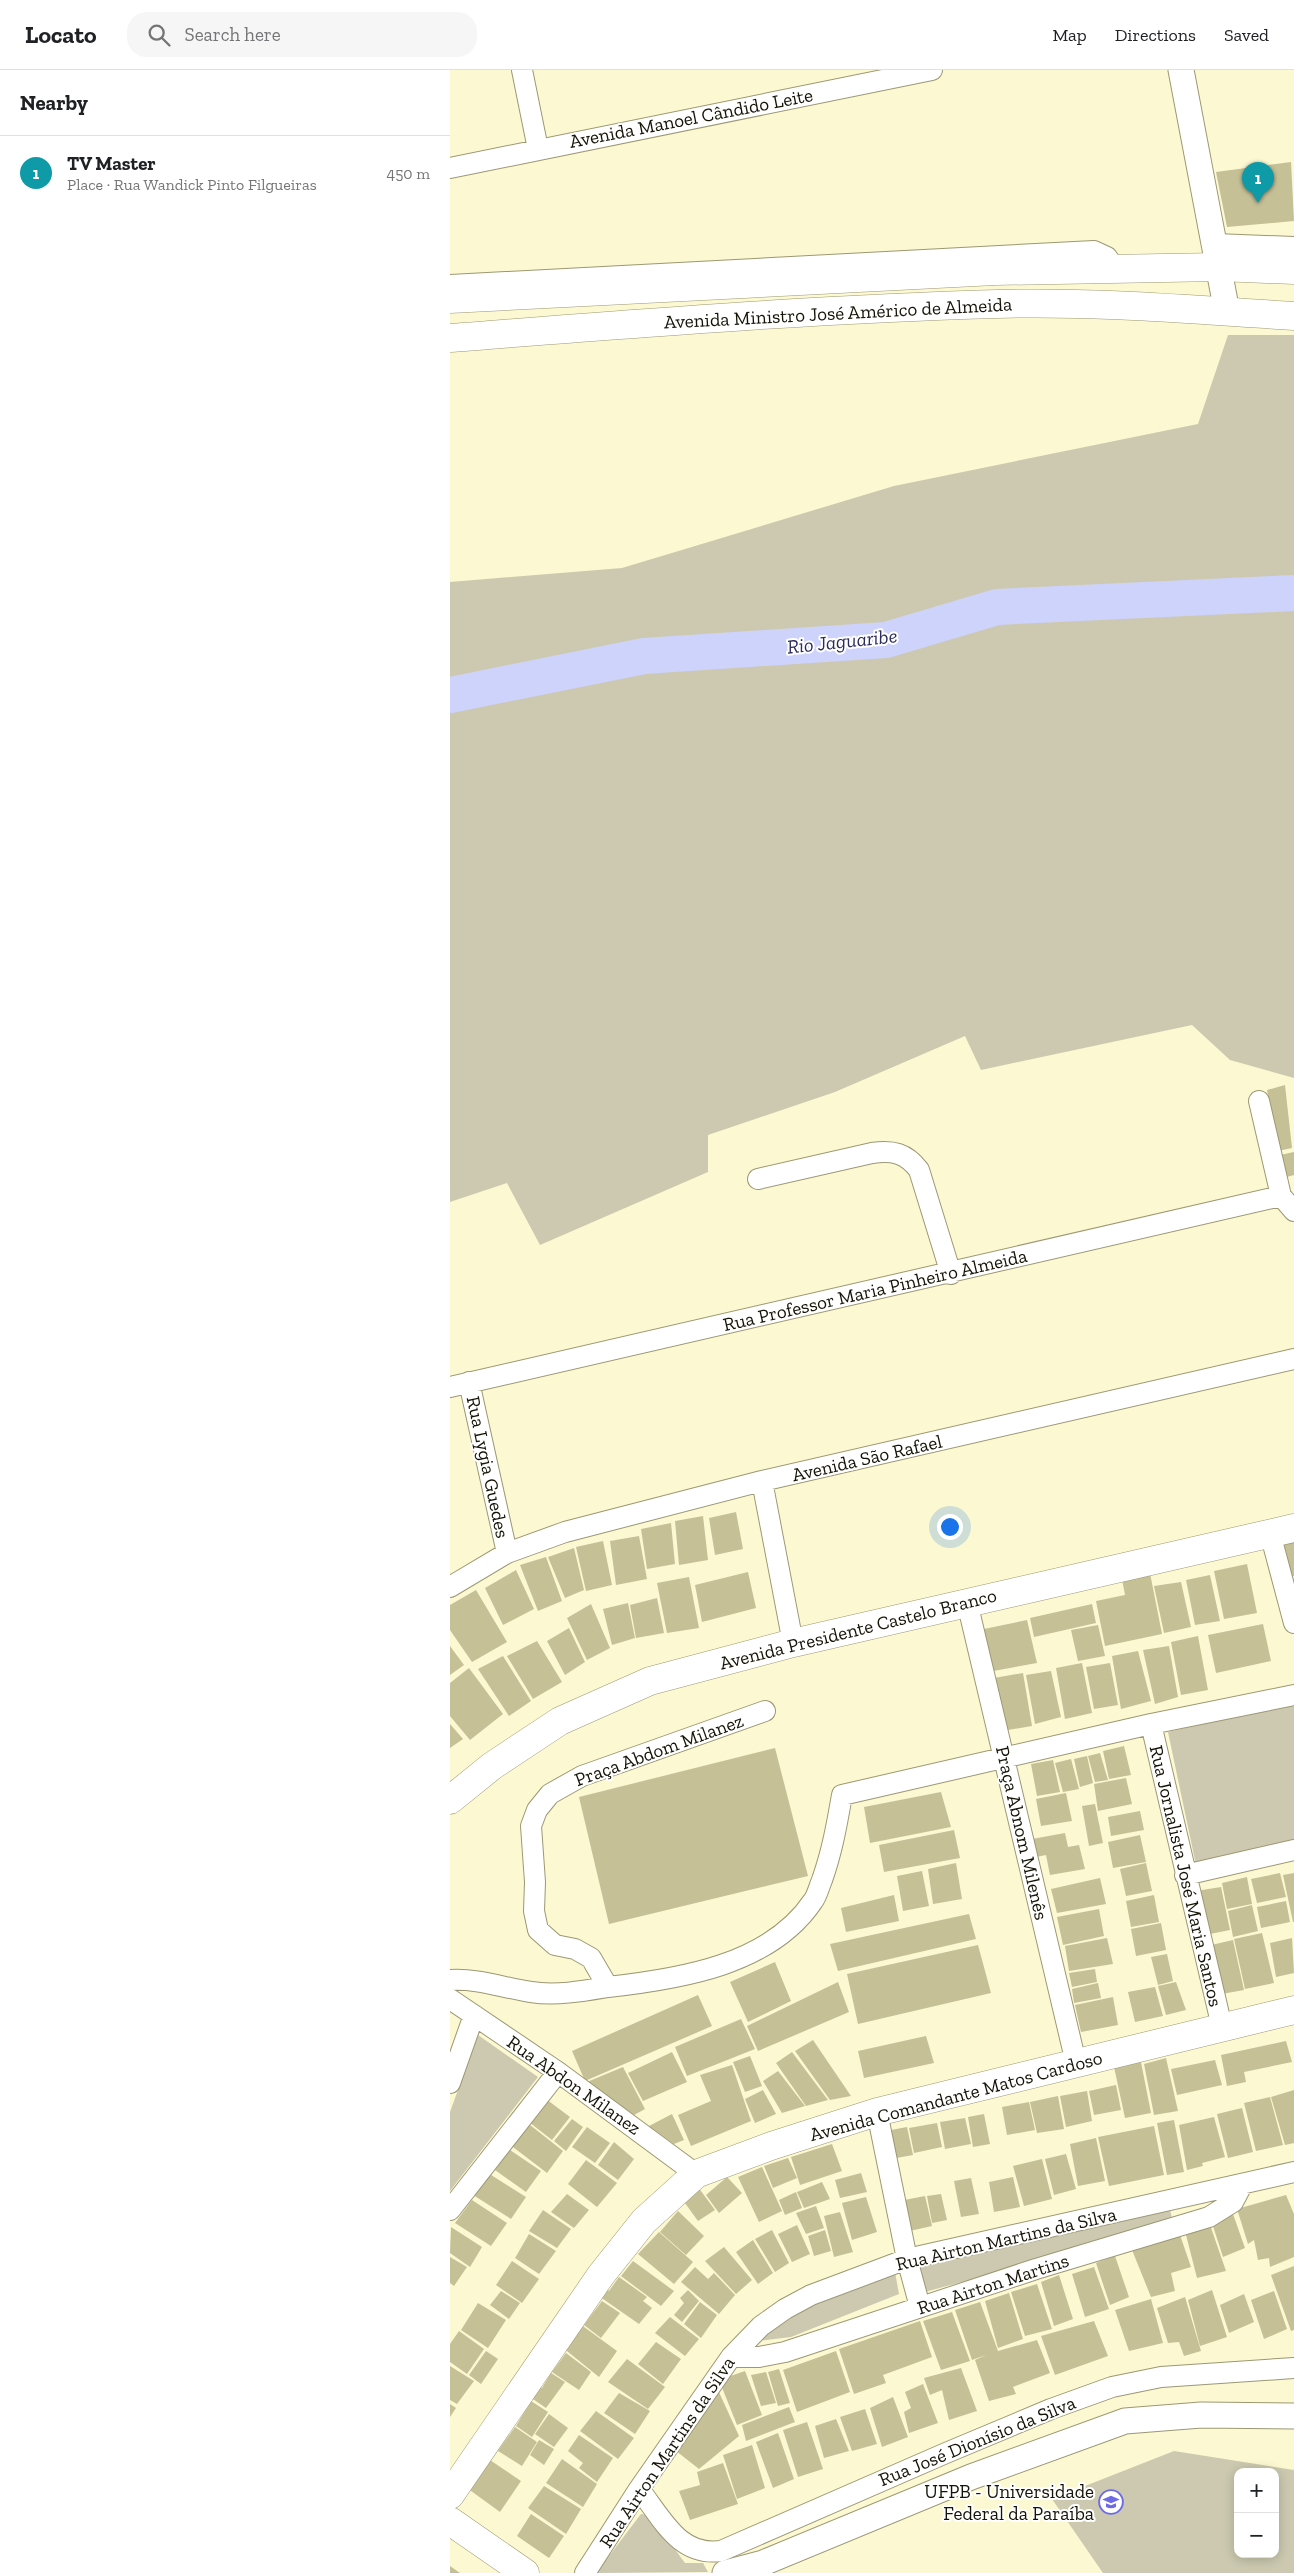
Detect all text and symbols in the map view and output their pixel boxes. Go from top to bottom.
search box [127,12,477,57]
text: Locato [25,20,97,49]
icon: search [145,21,173,49]
text: Search here [185,23,281,46]
text: Map [1052,24,1087,46]
text: Directions [1115,24,1196,46]
text: Saved [1224,24,1269,46]
street label: Avenida Manoel Cândido Leite [567,83,815,153]
text: Nearby [20,90,88,115]
text: TV Master [67,152,156,175]
pin: 1 [1242,162,1274,203]
text: 1 [33,164,39,183]
text: 450 m [387,164,430,183]
text: Place · Rua Wandick Pinto Filgueiras [67,175,317,194]
street label: Avenida Ministro José Américo de Almeida [663,292,1013,334]
water label: Rio Jaguaribe [786,623,898,659]
street label: Rua Professor Maria Pinheiro Almeida [721,1244,1029,1336]
street label: Rua Lygia Guedes [462,1394,514,1540]
street label: Avenida São Rafael [790,1430,944,1486]
your location [937,1514,963,1540]
street label: Avenida Presidente Castelo Branco [717,1583,999,1675]
street label: Praça Abdom Milanez [571,1709,747,1791]
street label: Rua Jornalista José Maria Santos [1145,1743,1227,2009]
street label: Praça Abnom Milenês [991,1744,1053,1922]
street label: Rua Abdon Milanez [503,2030,645,2140]
street label: Avenida Comandante Matos Cardoso [807,2046,1105,2146]
street label: Rua Airton Martins da Silva [894,2202,1118,2276]
street label: Rua Airton Martins [914,2249,1072,2319]
street label: Rua Airton Martins da Silva [594,2352,740,2552]
street label: Rua José Dionísio da Silva [875,2391,1079,2491]
map controls [1234,2468,1279,2558]
button: + [1234,2468,1279,2513]
place label: UFPB - Universidade Federal da Paraíba [924,2480,1094,2525]
school or university icon: UFPB - Universidade Federal da Paraíba [1098,2489,1124,2515]
button: − [1234,2513,1279,2558]

